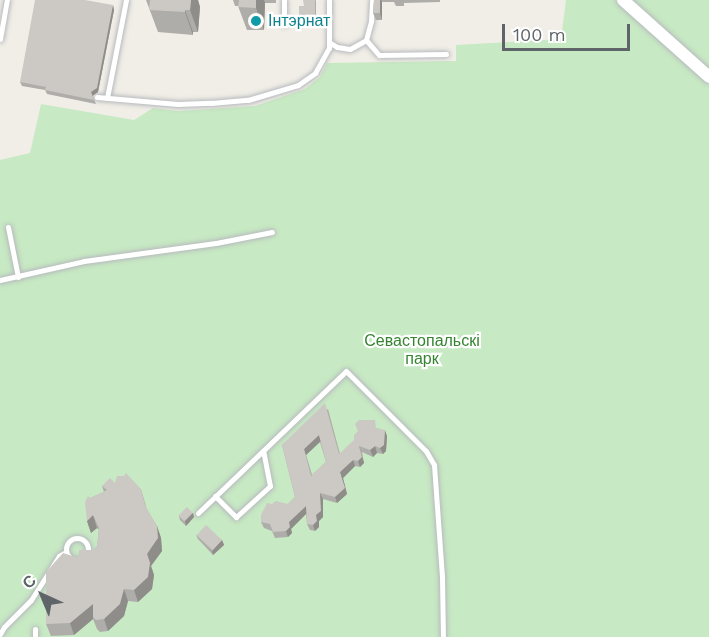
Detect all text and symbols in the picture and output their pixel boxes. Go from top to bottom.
place label: Інтэрнат [268,11,330,31]
scale bar [505,12,632,50]
marker: Інтэрнат [249,14,263,28]
text: 100 m [513,24,566,45]
park label: Севастопальскі парк [364,331,480,369]
north arrow [12,565,72,625]
text: С [18,571,40,593]

